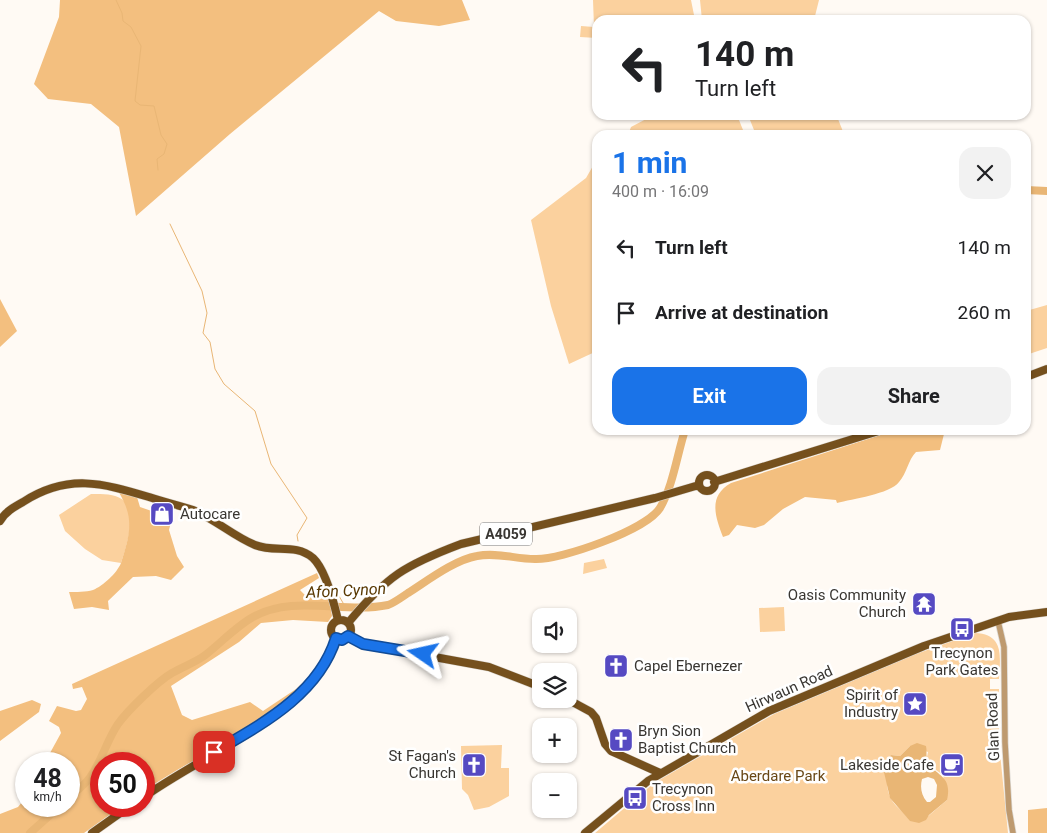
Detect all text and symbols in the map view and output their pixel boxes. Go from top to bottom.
text: 140 m [695,34,794,75]
icon: left [612,35,677,100]
text: Turn left [695,76,776,101]
text: 1 min [612,145,687,180]
button: close [959,147,1011,199]
text: 400 m · 16:09 [612,182,709,201]
icon: left [612,234,640,262]
text: Turn left [655,236,728,259]
text: 140 m [958,236,1011,259]
icon: arrive [612,299,640,327]
text: Arrive at destination [655,301,828,324]
text: 260 m [958,301,1011,324]
button: Exit [612,367,807,425]
button: Share [817,367,1011,425]
shop icon: Autocare [149,501,175,527]
place label: Autocare [180,505,240,523]
road number: A4059 [480,522,532,546]
water label: Afon Cynon [304,579,387,602]
place label: Oasis Community Church [788,586,906,621]
temple icon: Oasis Community Church [911,591,937,617]
map controls [532,608,577,818]
button: sound [532,608,577,653]
bus stop icon: Trecynon Park Gates [949,616,975,642]
position arrow [396,627,448,679]
place label: Trecynon Park Gates [926,644,998,679]
church icon: Capel Ebernezer [603,653,629,679]
place label: Capel Ebernezer [634,657,742,675]
street label: Hirwaun Road [743,662,835,716]
button: layers [532,663,577,708]
place label: Spirit of Industry [844,686,899,721]
place icon: Spirit of Industry [902,691,928,717]
street label: Glan Road [983,692,1003,762]
button: + [532,718,577,763]
place label: Bryn Sion Baptist Church [638,722,736,757]
church icon: Bryn Sion Baptist Church [608,727,634,753]
pin [193,731,235,773]
icon: arrive [200,738,228,766]
place label: St Fagan's Church [388,747,456,782]
speed limit sign: 50 [90,752,155,817]
church icon: St Fagan's Church [461,752,487,778]
cafe icon: Lakeside Cafe [939,752,965,778]
place label: Lakeside Cafe [840,756,934,774]
text: 48 [33,764,62,793]
park label: Aberdare Park [731,767,826,785]
button: − [532,773,577,818]
place label: Trecynon Cross Inn [652,780,715,815]
bus stop icon: Trecynon Cross Inn [622,785,648,811]
text: km/h [33,790,62,804]

